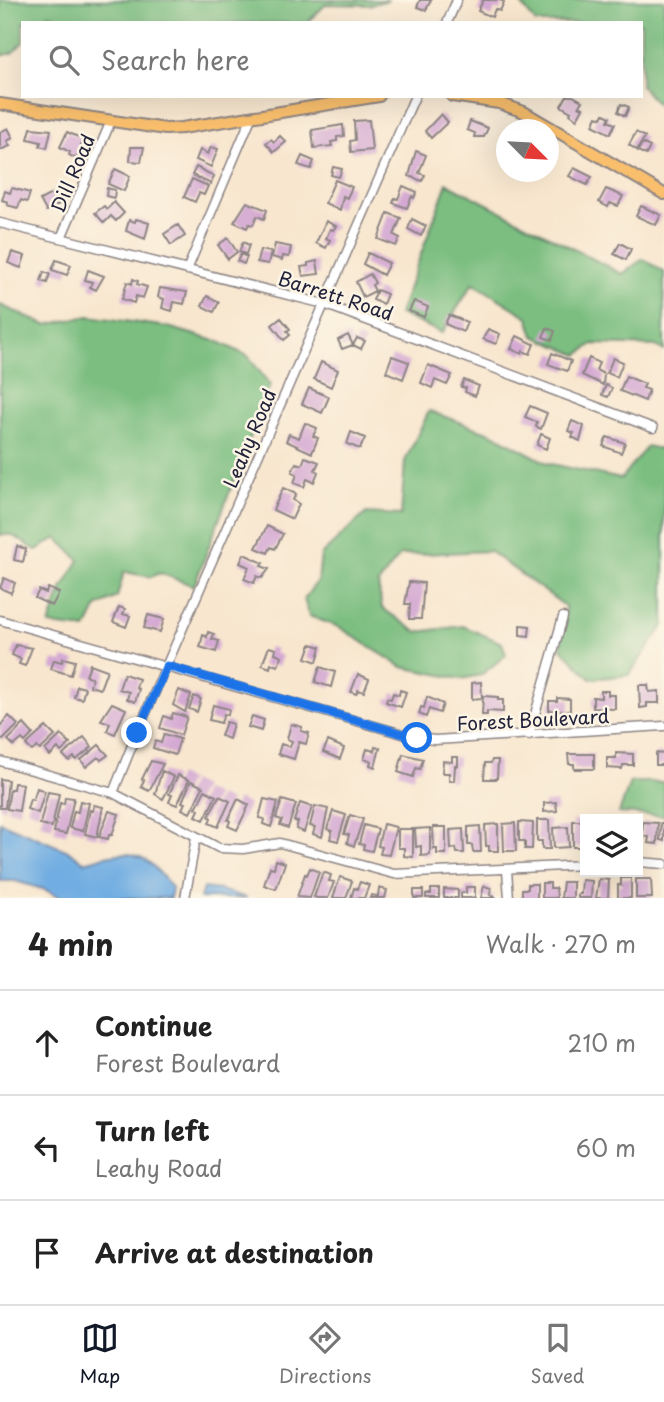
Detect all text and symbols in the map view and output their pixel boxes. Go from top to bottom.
search box [21,21,643,98]
text: Search here [101,40,250,79]
icon: search [45,41,83,79]
north arrow [496,119,559,182]
street label: Dill Road [43,129,101,217]
street label: Barrett Road [275,263,397,327]
street label: Leahy Road [216,384,282,492]
street label: Forest Boulevard [456,701,610,737]
route end [121,717,152,748]
route start [401,722,432,753]
map controls [580,814,643,877]
button: layers [580,814,643,877]
text: 4 min [28,921,114,966]
text: Walk · 270 m [486,926,636,961]
text: Continue [95,1006,212,1045]
icon: ahead [28,1024,66,1062]
text: 210 m [568,1025,636,1060]
text: Forest Boulevard [95,1045,280,1080]
text: Turn left [95,1111,210,1150]
icon: left [28,1129,66,1167]
text: 60 m [576,1130,636,1165]
text: Leahy Road [95,1150,223,1185]
text: Arrive at destination [95,1233,374,1272]
icon: arrive [28,1234,66,1272]
tab: Map [80,1319,120,1389]
tab: Directions [279,1319,372,1389]
tab: Saved [531,1319,584,1389]

